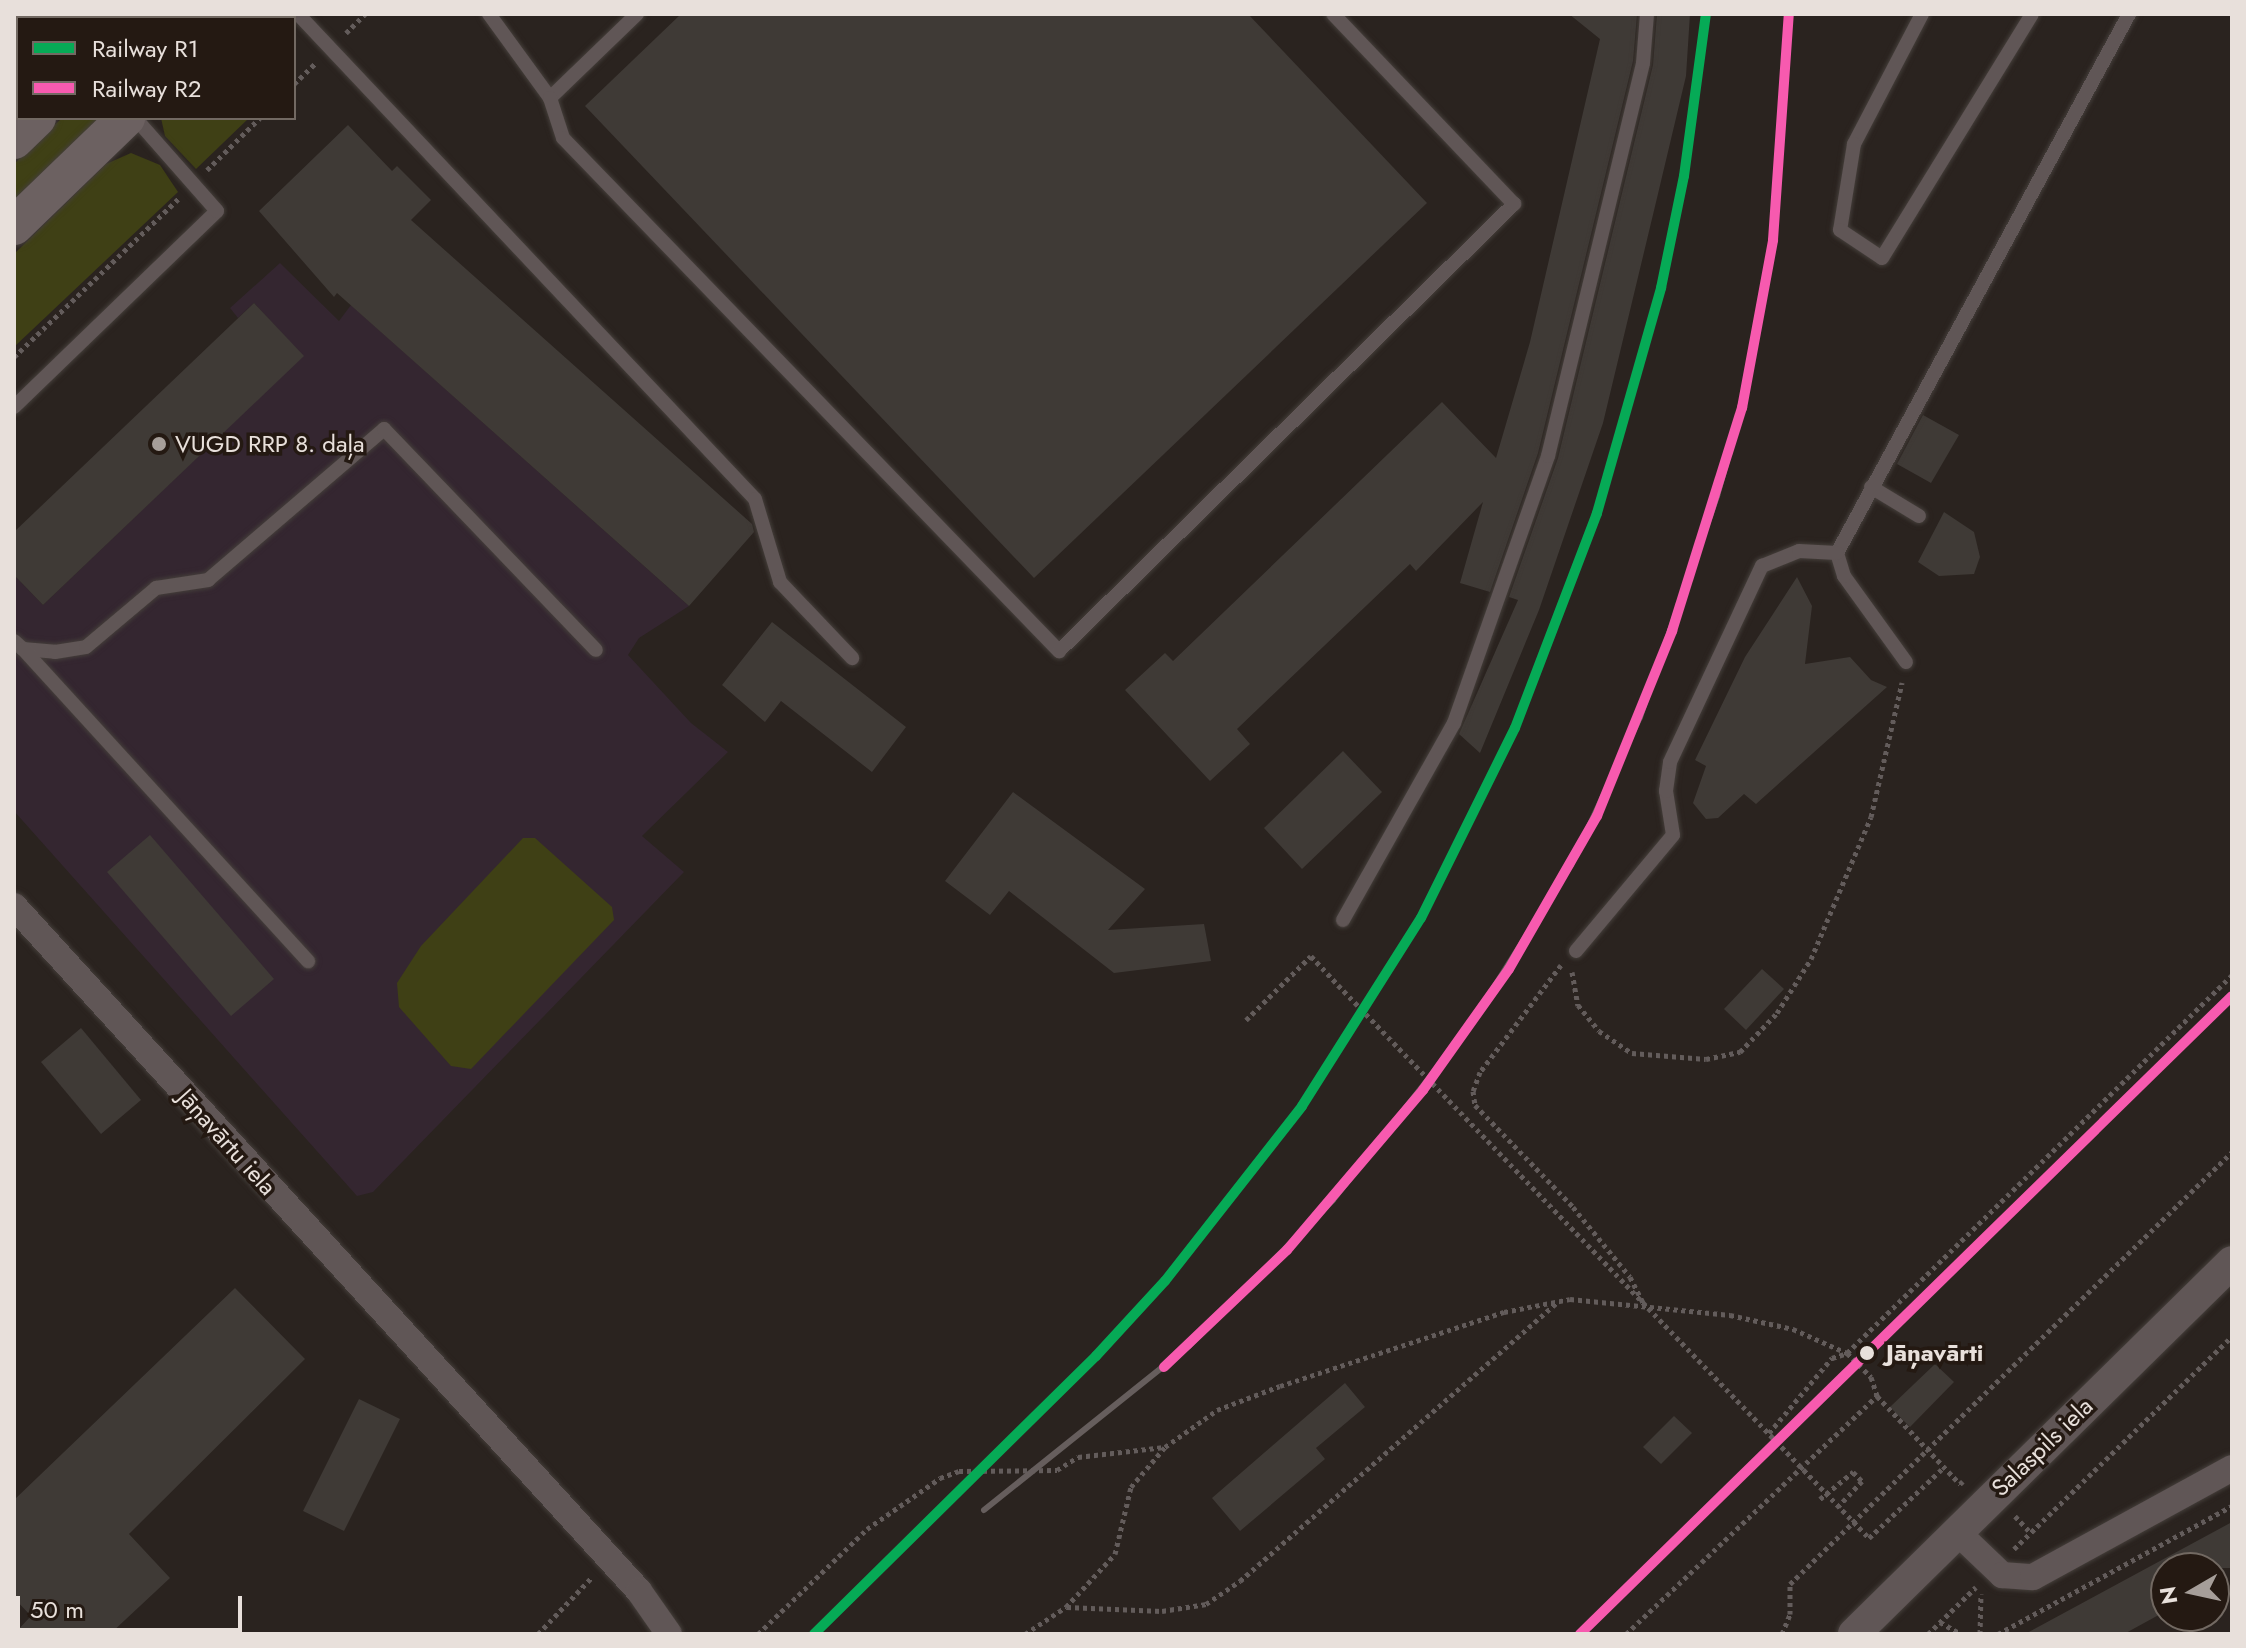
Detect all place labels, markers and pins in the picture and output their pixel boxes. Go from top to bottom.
place label: VUGD RRP 8. daļa [175,430,365,458]
marker: VUGD RRP 8. daļa [150,435,168,453]
place label: Jāņavārti [1886,1339,1983,1367]
marker: Jāņavārti [1855,1341,1879,1365]

